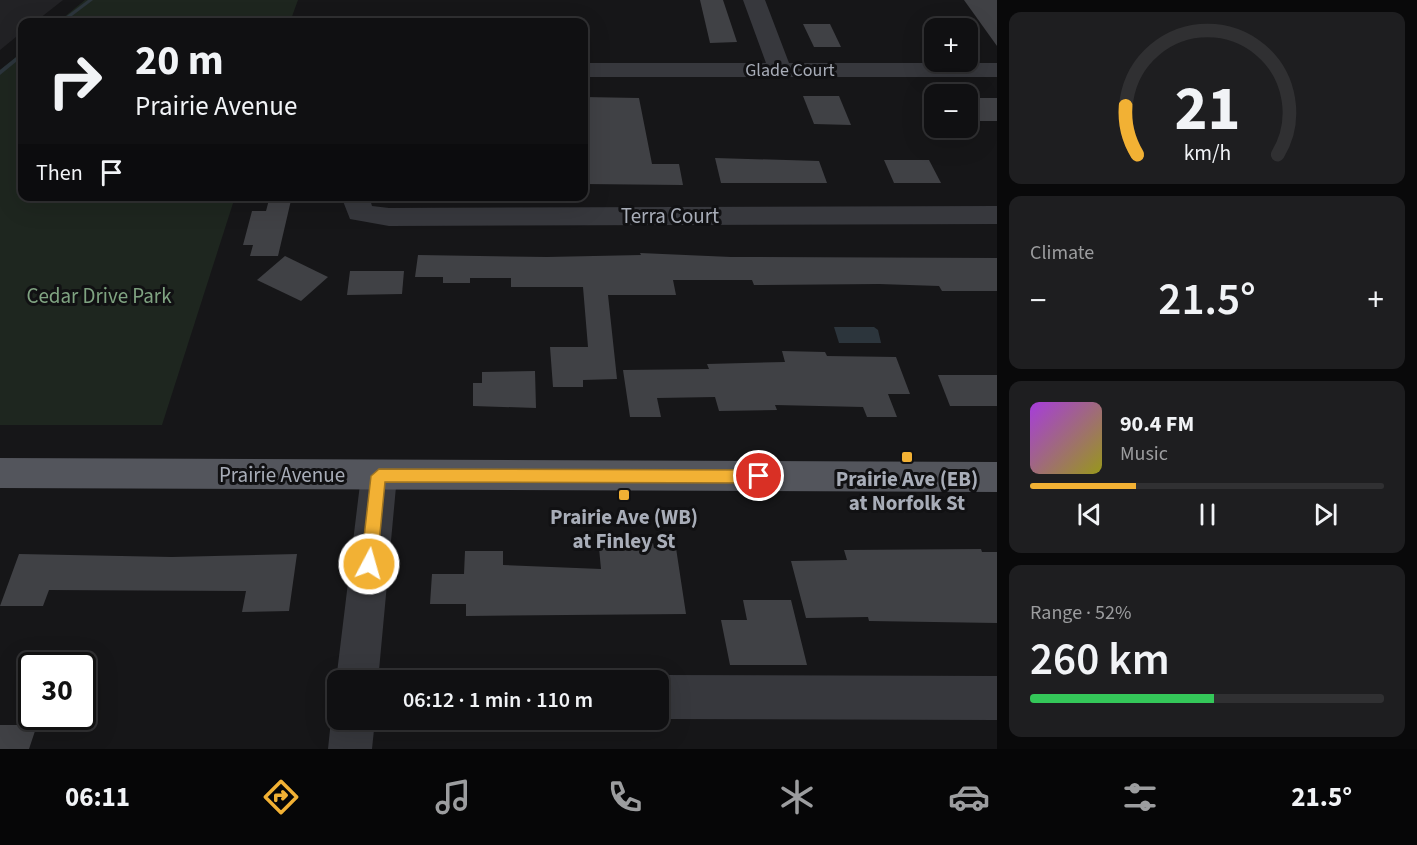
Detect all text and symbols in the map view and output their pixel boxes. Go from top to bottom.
map controls [924,18,978,138]
button: + [924,18,978,72]
text: 20 m [135,31,224,91]
icon: right [36,42,114,120]
street label: Glade Court [745,58,835,83]
text: 21 [1174,65,1240,154]
button: − [924,84,978,138]
text: Prairie Avenue [135,87,297,126]
text: km/h [1183,139,1231,170]
icon: arrive [95,156,128,189]
text: Then [36,157,83,189]
street label: Terra Court [621,201,719,231]
text: Climate [1030,239,1094,267]
text: 21.5° [1158,268,1256,332]
text: − [1030,277,1046,324]
text: + [1368,277,1384,324]
park label: Cedar Drive Park [26,281,172,311]
text: 90.4 FM [1120,408,1194,440]
text: Music [1120,440,1168,468]
pin [733,450,784,501]
marker: Prairie Ave (EB) at Norfolk St [900,450,914,464]
icon: arrive [742,459,775,492]
street label: Prairie Avenue [219,460,345,490]
place label: Prairie Ave (EB) at Norfolk St [836,464,978,518]
marker: Prairie Ave (WB) at Finley St [617,488,631,502]
icon: previous [1073,498,1106,531]
icon: pause [1191,498,1224,531]
icon: next [1309,498,1342,531]
place label: Prairie Ave (WB) at Finley St [550,502,698,556]
position arrow [337,532,401,596]
text: Range · 52% [1030,599,1131,627]
text: 260 km [1030,628,1170,692]
speed limit sign: 30 [18,652,96,730]
text: 06:12 · 1 min · 110 m [403,684,593,716]
icon: directions [260,776,302,818]
icon: music [432,776,474,818]
icon: phone [604,776,646,818]
icon: climate [776,776,818,818]
icon: car [948,776,990,818]
icon: filters [1119,776,1161,818]
text: 06:11 [65,778,130,817]
text: 21.5° [1291,778,1352,817]

